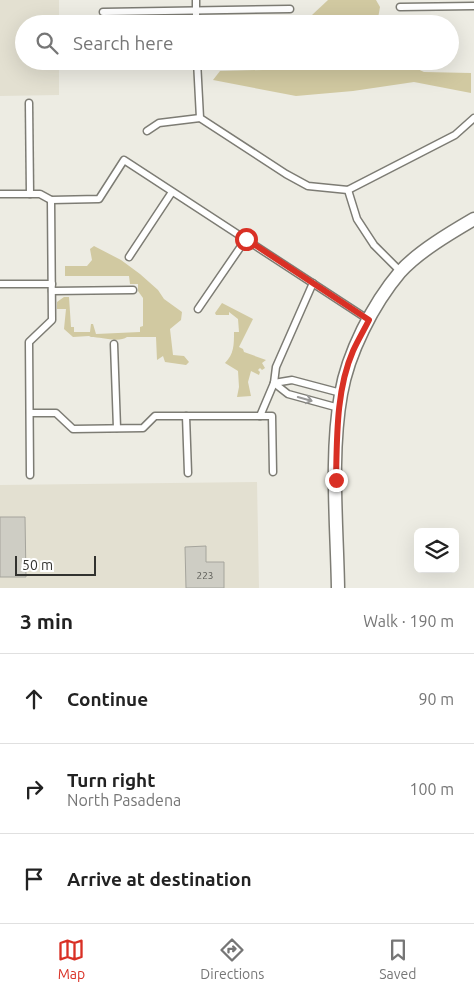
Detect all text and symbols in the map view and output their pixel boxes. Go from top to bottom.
search box [15,15,459,70]
icon: search [33,29,61,57]
text: Search here [73,32,173,54]
route start [235,228,258,251]
one-way arrow [297,394,313,404]
route end [325,469,348,492]
map controls [414,528,459,573]
button: layers [414,528,459,573]
scale bar [15,553,96,576]
text: 50 m [22,557,53,573]
house number: 223 [197,570,213,581]
text: 3 min [20,609,73,633]
text: Walk · 190 m [363,612,454,630]
icon: ahead [20,685,48,713]
text: Continue [67,688,148,710]
text: 90 m [418,690,454,708]
text: Turn right [67,769,155,791]
icon: right [20,775,48,803]
text: 100 m [409,780,454,798]
text: North Pasadena [67,791,181,809]
icon: arrive [20,865,48,893]
text: Arrive at destination [67,868,252,890]
tab: Map [57,936,85,982]
tab: Directions [200,936,264,982]
tab: Saved [379,936,417,982]

